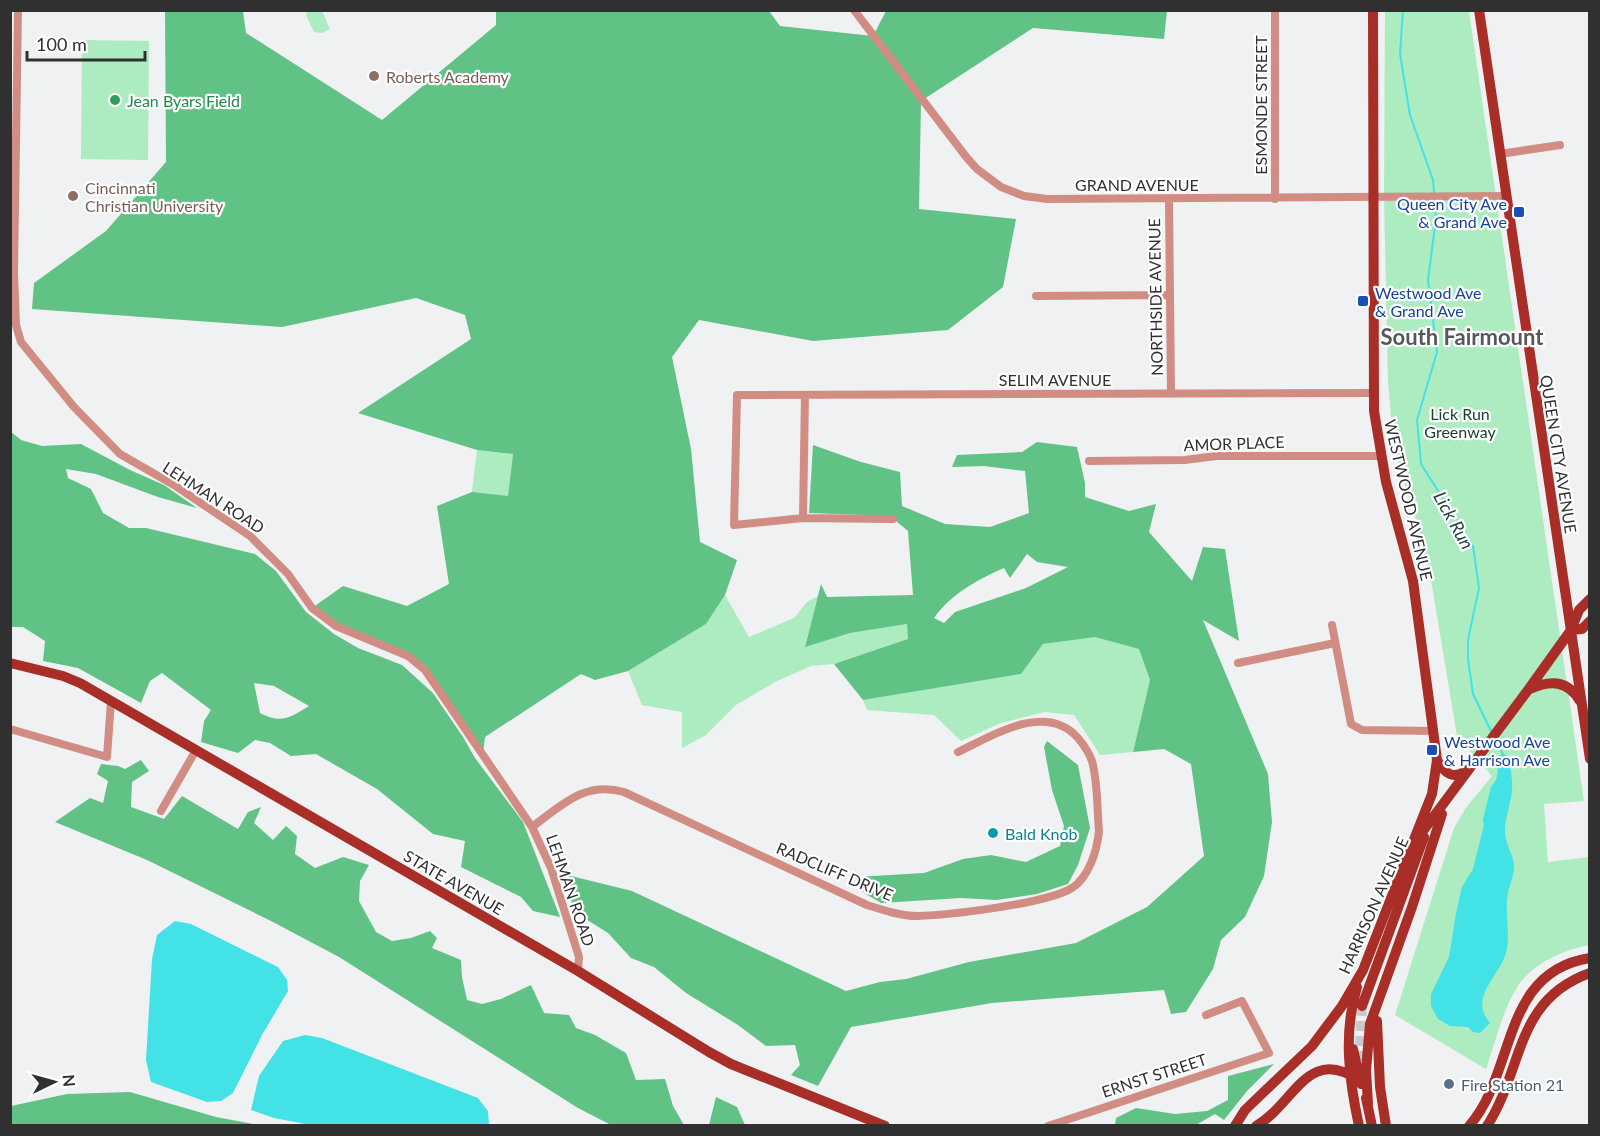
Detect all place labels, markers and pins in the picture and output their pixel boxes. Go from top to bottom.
place label: Roberts Academy [386,67,510,86]
marker: Roberts Academy [367,69,381,83]
place label: Jean Byars Field [127,91,240,110]
marker: Jean Byars Field [108,93,122,107]
place label: Cincinnati Christian University [85,178,224,215]
marker: Cincinnati Christian University [66,189,80,203]
place label: Queen City Ave & Grand Ave [1397,194,1507,231]
marker: Queen City Ave & Grand Ave [1512,205,1526,219]
place label: Westwood Ave & Grand Ave [1375,283,1482,320]
marker: Westwood Ave & Grand Ave [1356,294,1370,308]
place label: Westwood Ave & Harrison Ave [1444,732,1551,769]
marker: Westwood Ave & Harrison Ave [1425,743,1439,757]
place label: Bald Knob [1005,824,1078,843]
marker: Bald Knob [986,826,1000,840]
place label: Fire Station 21 [1461,1075,1564,1094]
marker: Fire Station 21 [1442,1077,1456,1091]

